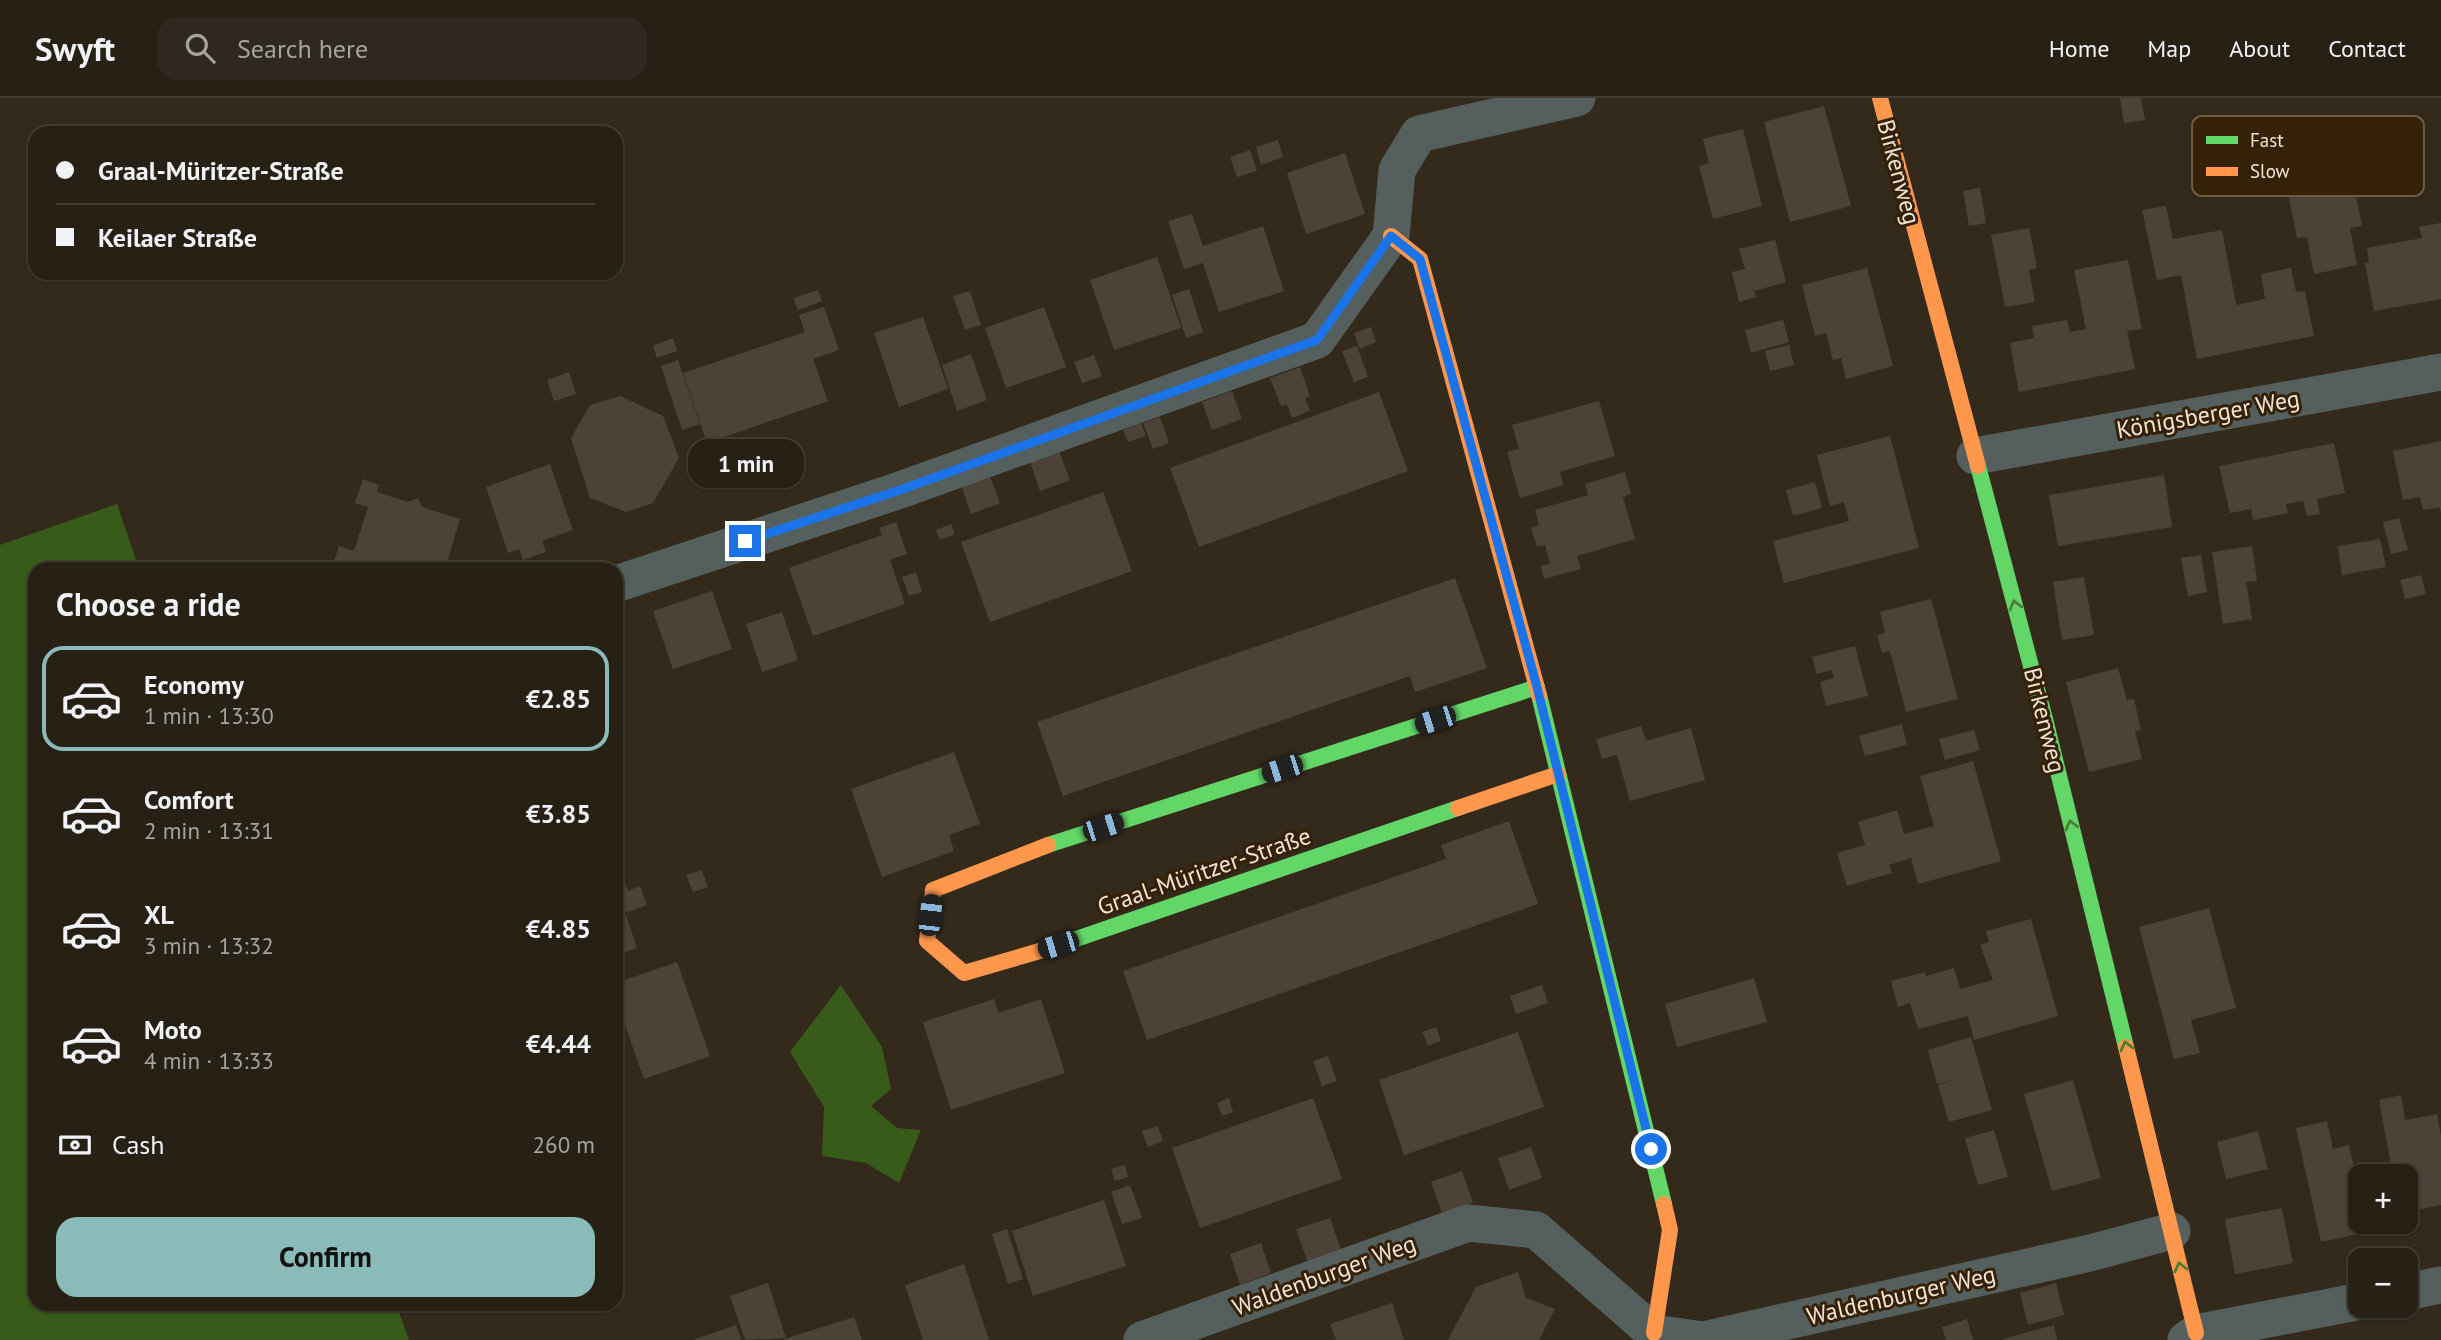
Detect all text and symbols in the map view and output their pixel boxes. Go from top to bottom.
search box [157,17,647,80]
text: Swyft [35,27,115,70]
icon: search [181,29,219,67]
text: Search here [237,32,368,65]
text: Home [2049,33,2109,64]
text: Map [2147,33,2191,64]
text: About [2229,33,2290,64]
text: Contact [2328,33,2406,64]
street label: Birkenweg [1870,116,1928,228]
legend [2192,116,2424,196]
text: Fast [2250,128,2284,152]
text: Graal-Müritzer-Straße [98,154,344,187]
text: Slow [2250,159,2290,183]
text: Keilaer Straße [98,221,257,254]
street label: Königsberger Weg [2114,383,2302,445]
callout: 1 min [687,440,803,488]
text: 1 min [718,449,774,478]
route end [729,525,761,557]
text: Choose a ride [56,583,241,625]
one-way arrow [2008,599,2023,611]
street label: Birkenweg [2017,664,2073,776]
icon: car [60,667,123,730]
text: Economy [144,668,244,701]
text: €2.85 [526,682,591,715]
text: 1 min · 13:30 [144,701,274,730]
car [1412,704,1459,736]
car [1259,753,1306,785]
icon: car [60,782,123,845]
text: Comfort [144,783,234,816]
text: €3.85 [526,797,591,830]
car [1080,811,1127,843]
text: 2 min · 13:31 [144,816,274,845]
one-way arrow [2065,819,2079,831]
street label: Graal-Müritzer-Straße [1093,820,1315,922]
car [918,893,943,937]
icon: car [60,897,123,960]
text: XL [144,898,174,931]
text: €4.85 [526,912,591,945]
car [1035,929,1082,961]
text: 3 min · 13:32 [144,931,274,960]
icon: car [60,1012,123,1075]
text: Moto [144,1013,202,1046]
text: €4.44 [526,1027,591,1060]
one-way arrow [2120,1040,2134,1052]
text: 4 min · 13:33 [144,1046,274,1075]
icon: cash [56,1126,94,1164]
text: Cash [112,1128,164,1161]
text: 260 m [533,1130,595,1159]
route start [1635,1133,1667,1165]
map controls [2348,1164,2418,1318]
button: + [2348,1164,2418,1234]
button: Confirm [56,1217,595,1297]
street label: Waldenburger Weg [1228,1227,1420,1323]
button: − [2348,1248,2418,1318]
street label: Waldenburger Weg [1804,1258,1998,1332]
one-way arrow [2174,1261,2188,1273]

